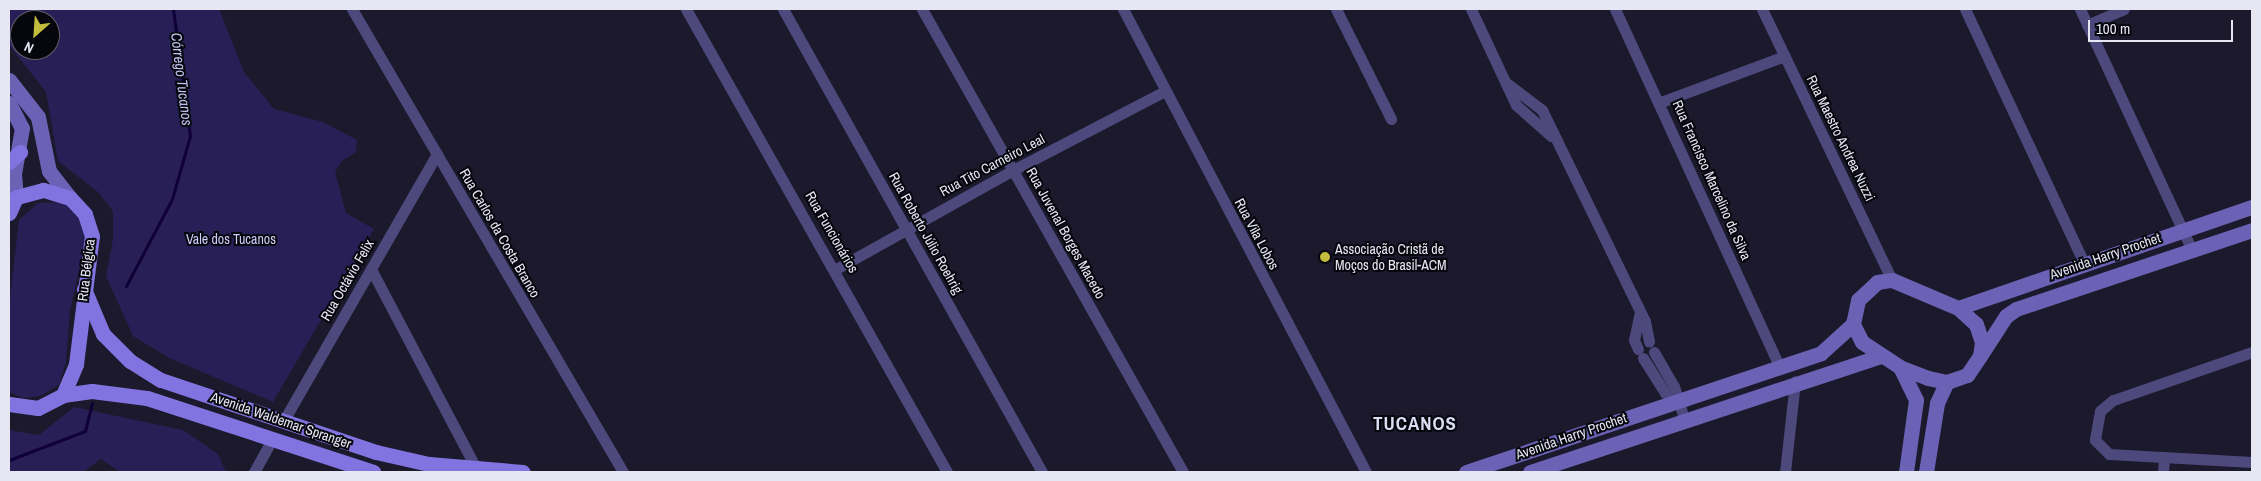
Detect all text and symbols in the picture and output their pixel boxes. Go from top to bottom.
north arrow [10,10,60,60]
scale bar [2091,10,2236,42]
text: 100 m [2096,18,2130,39]
water label: Córrego Tucanos [167,31,197,127]
text: N [21,38,37,57]
street label: Rua Maestro Andrea Nuzzi [1803,72,1879,204]
street label: Rua Francisco Marcelino da Silva [1669,98,1755,262]
street label: Rua Tito Carneiro Leal [937,130,1047,200]
street label: Rua Juvenal Borges Macedo [1023,164,1109,302]
street label: Rua Carlos da Costa Branco [456,166,544,300]
street label: Rua Roberto Júlio Roehrig [886,169,966,297]
street label: Rua Funcionários [802,188,862,276]
street label: Rua Vila Lobos [1231,195,1283,273]
street label: Avenida Harry Prochet [2047,229,2163,283]
park label: Vale dos Tucanos [186,231,276,247]
street label: Rua Octávio Felix [317,236,377,324]
street label: Rua Bélgica [74,238,98,302]
place label: Associação Cristã de Moços do Brasil-ACM [1335,241,1447,274]
marker: Associação Cristã de Moços do Brasil-ACM [1319,251,1331,263]
street label: Avenida Waldemar Spranger [209,388,353,452]
street label: Avenida Harry Prochet [1513,409,1629,463]
district label: TUCANOS [1372,413,1458,435]

